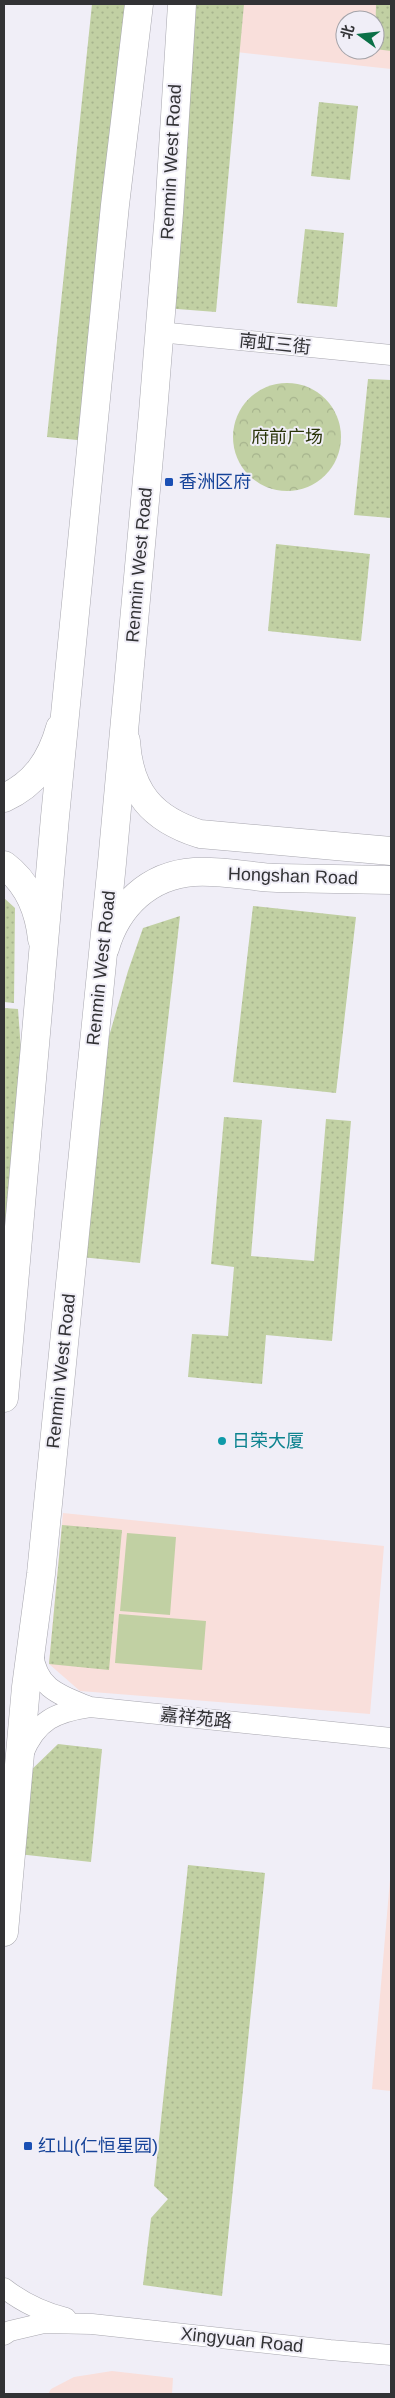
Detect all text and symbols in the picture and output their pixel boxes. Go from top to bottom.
north arrow [335,10,385,60]
text: 北 [338,23,357,40]
street label: Renmin West Road [157,84,185,240]
street label: 南虹三街 [238,330,312,358]
park label: 府前广场 [251,427,323,447]
place label: 香洲区府 [179,472,251,492]
marker: 香洲区府 [163,476,175,488]
street label: Renmin West Road [122,487,156,643]
street label: Hongshan Road [228,864,358,888]
street label: Renmin West Road [83,890,119,1046]
street label: Renmin West Road [43,1293,79,1449]
place label: 日荣大厦 [232,1431,304,1451]
marker: 日荣大厦 [216,1435,228,1447]
street label: 嘉祥苑路 [159,1704,233,1732]
place label: 红山(仁恒星园) [38,2136,158,2156]
marker: 红山(仁恒星园) [22,2140,34,2152]
street label: Xingyuan Road [180,2324,304,2356]

